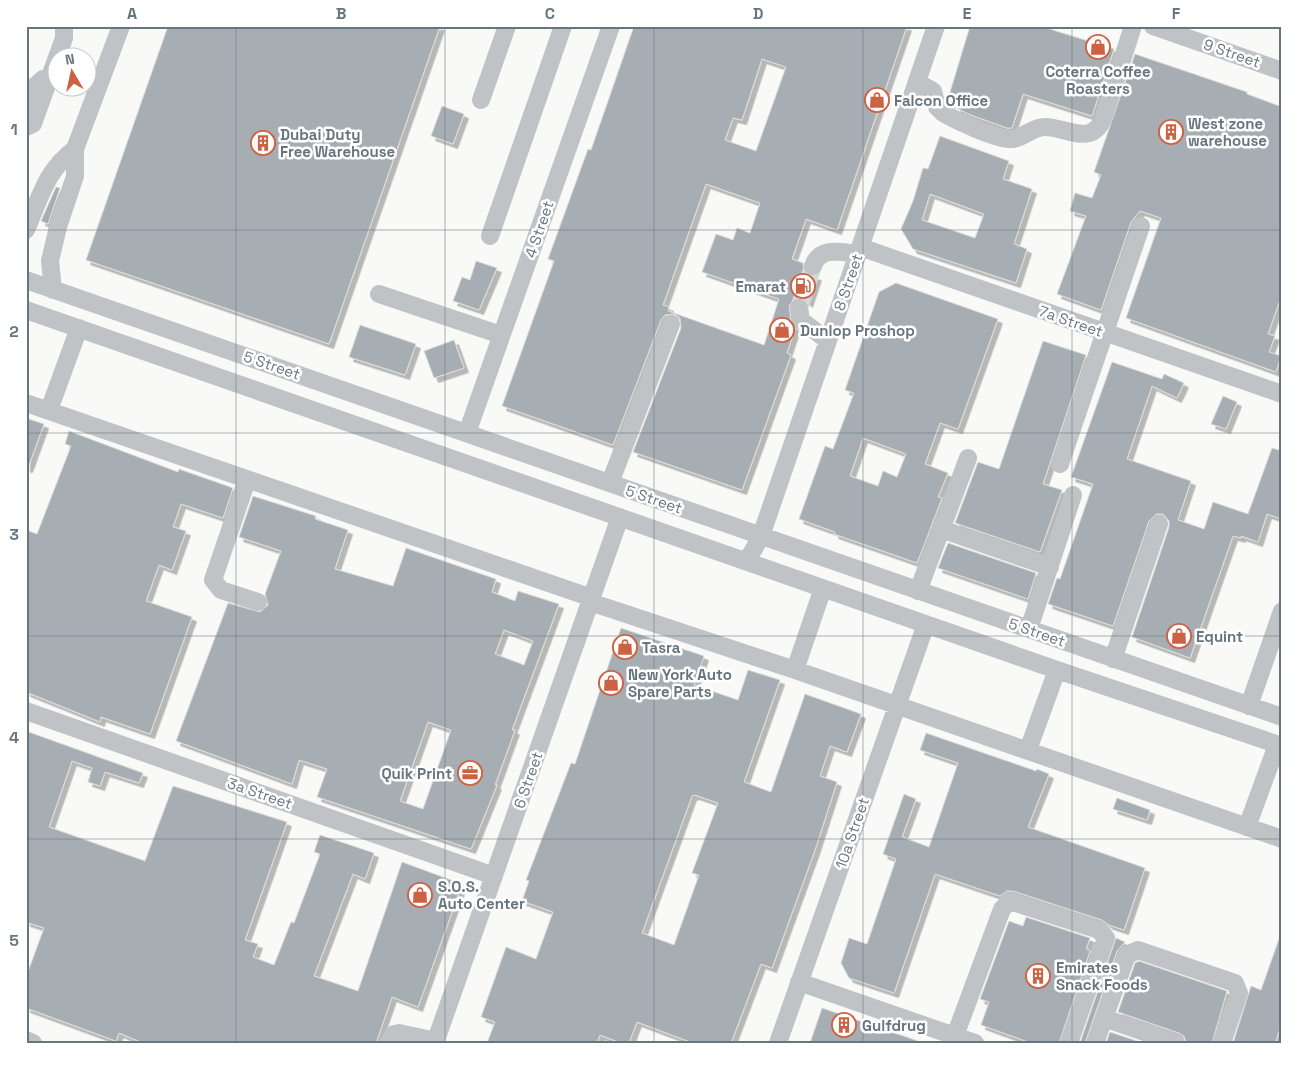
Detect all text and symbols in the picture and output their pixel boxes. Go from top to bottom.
text: A [127,3,137,24]
text: B [336,3,346,24]
text: C [545,3,555,24]
text: D [753,3,763,24]
text: E [963,3,972,24]
text: F [1172,3,1181,24]
shop icon: Coterra Coffee Roasters [1085,34,1111,60]
street label: 9 Street [1201,34,1263,72]
north arrow [48,48,98,98]
text: N [64,50,76,69]
place label: Coterra Coffee Roasters [1045,62,1151,98]
shop icon: Falcon Office [864,87,890,113]
place label: Falcon Office [894,91,989,110]
place label: West zone warehouse [1188,114,1267,150]
text: 1 [10,119,18,140]
building icon: West zone warehouse [1158,119,1184,145]
place label: Dubai Duty Free Warehouse [280,125,396,161]
building icon: Dubai Duty Free Warehouse [250,130,276,156]
street label: 4 Street [520,198,558,260]
street label: 8 Street [829,251,867,313]
fuel station icon: Emarat [790,273,816,299]
place label: Emarat [735,277,786,296]
street label: 7a Street [1036,301,1106,341]
shop icon: Dunlop Proshop [769,317,795,343]
text: 2 [9,321,19,342]
place label: Dunlop Proshop [800,321,915,340]
street label: 5 Street [241,346,303,384]
street label: 5 Street [623,480,685,518]
text: 3 [9,524,19,545]
street label: 5 Street [1006,613,1068,651]
shop icon: Equint [1166,623,1192,649]
place label: Equint [1196,627,1243,646]
shop icon: Tasra [612,634,638,660]
place label: Tasra [642,638,681,657]
place label: New York Auto Spare Parts [628,665,732,701]
shop icon: New York Auto Spare Parts [598,670,624,696]
text: 4 [9,727,19,748]
street label: 6 Street [509,749,547,811]
office icon: Quik Print [457,760,483,786]
place label: Quik Print [381,764,452,783]
street label: 3a Street [225,773,295,813]
street label: 10a Street [831,795,873,871]
place label: S.O.S. Auto Center [438,877,525,913]
shop icon: S.O.S. Auto Center [407,882,433,908]
text: 5 [9,930,19,951]
place label: Emirates Snack Foods [1056,958,1148,994]
building icon: Emirates Snack Foods [1025,963,1051,989]
building icon: Gulfdrug [831,1012,857,1038]
place label: Gulfdrug [862,1016,926,1035]

